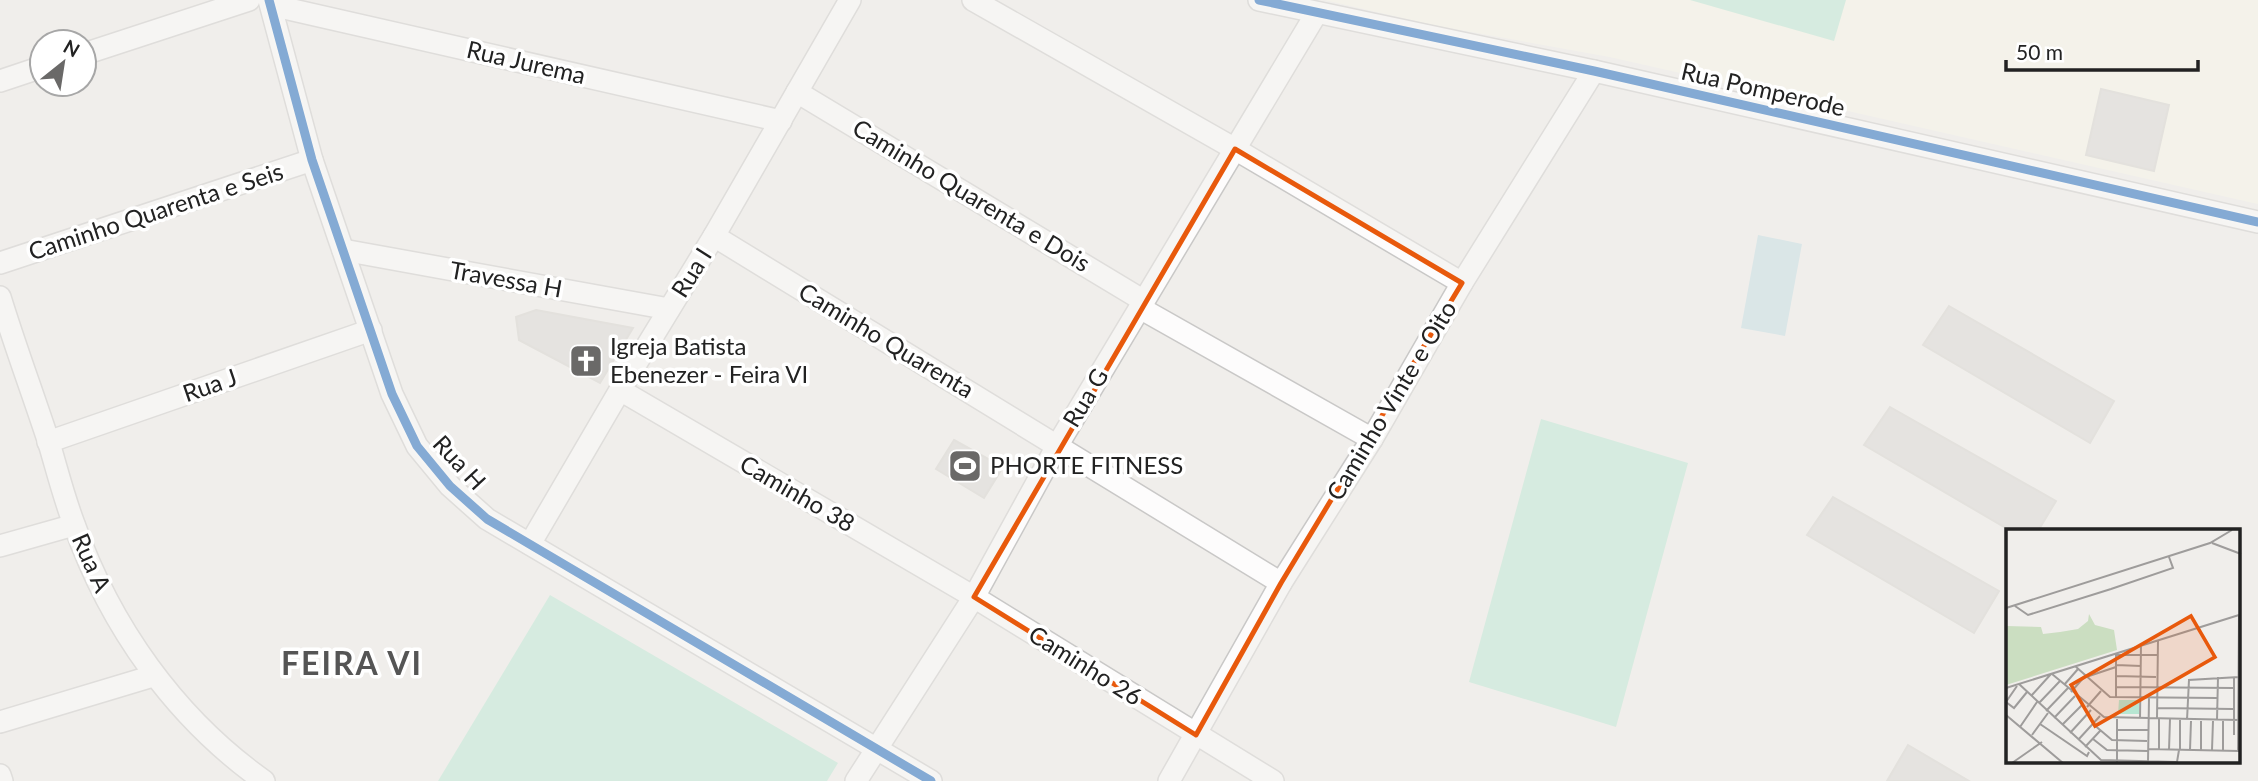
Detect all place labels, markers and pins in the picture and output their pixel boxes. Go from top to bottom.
place label: Igreja Batista Ebenezer - Feira VI [610,331,808,388]
church icon: Igreja Batista Ebenezer - Feira VI [567,342,605,380]
sports icon: PHORTE FITNESS [946,447,984,485]
place label: PHORTE FITNESS [990,450,1183,479]

